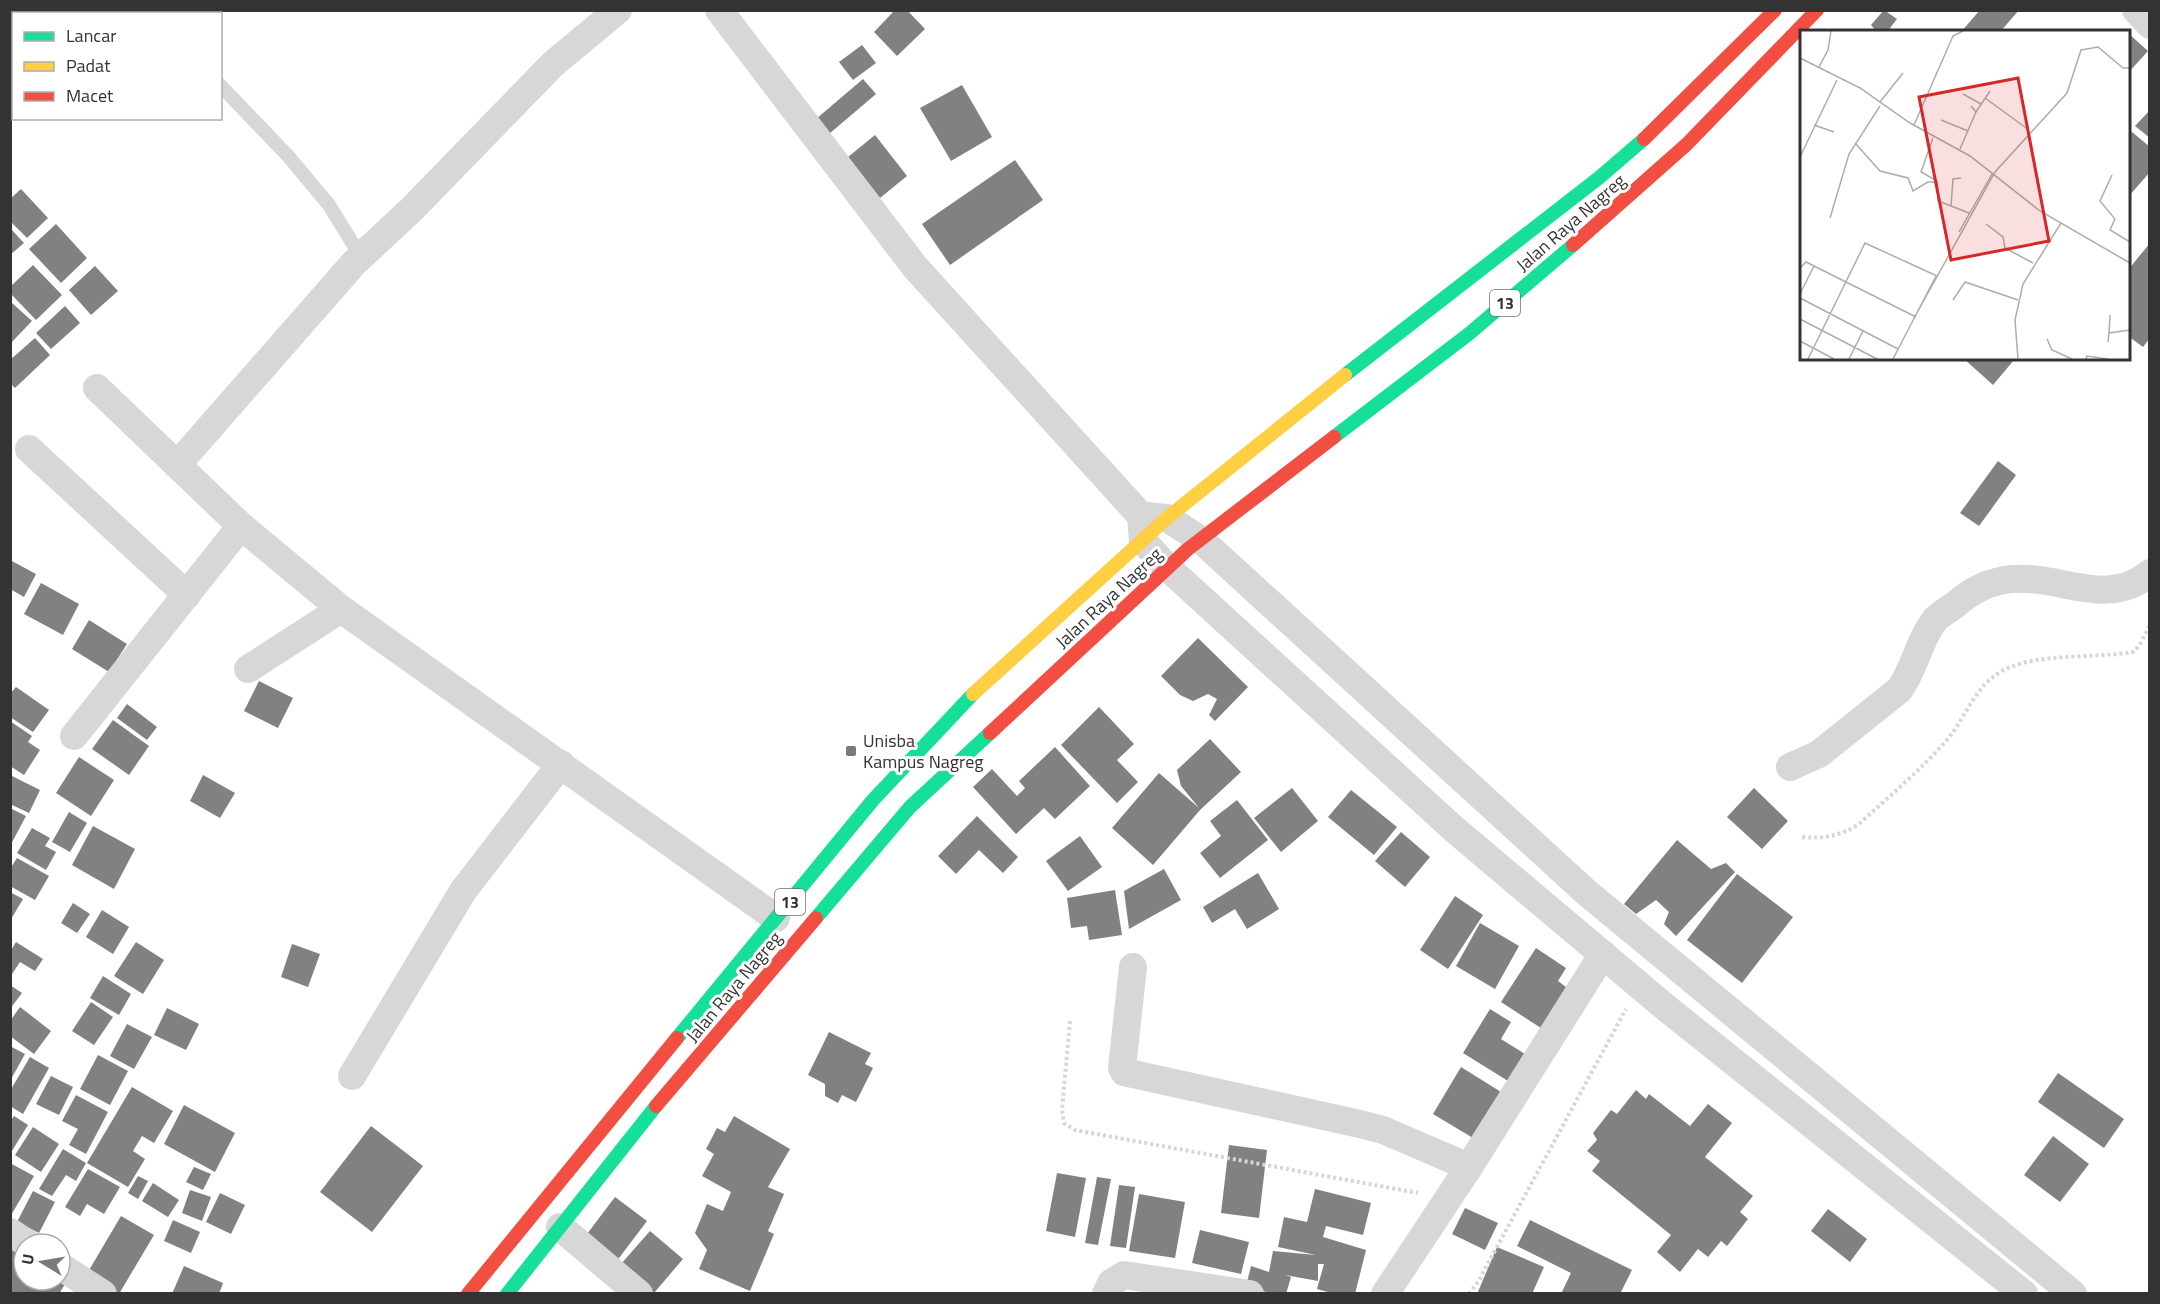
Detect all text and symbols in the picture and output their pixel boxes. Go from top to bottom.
legend [12,12,222,120]
text: Lancar [66,22,116,49]
inset map [1800,30,2130,360]
text: Padat [66,52,111,79]
text: Macet [66,82,114,109]
street label: Jalan Raya Nagreg [1510,167,1631,278]
road number: 13 [1490,290,1520,316]
street label: Jalan Raya Nagreg [1049,541,1168,654]
place label: Unisba Kampus Nagreg [863,727,984,775]
marker: Unisba Kampus Nagreg [844,744,858,758]
road number: 13 [775,889,805,915]
street label: Jalan Raya Nagreg [679,925,788,1048]
north arrow [12,1232,72,1292]
text: U [14,1252,40,1267]

